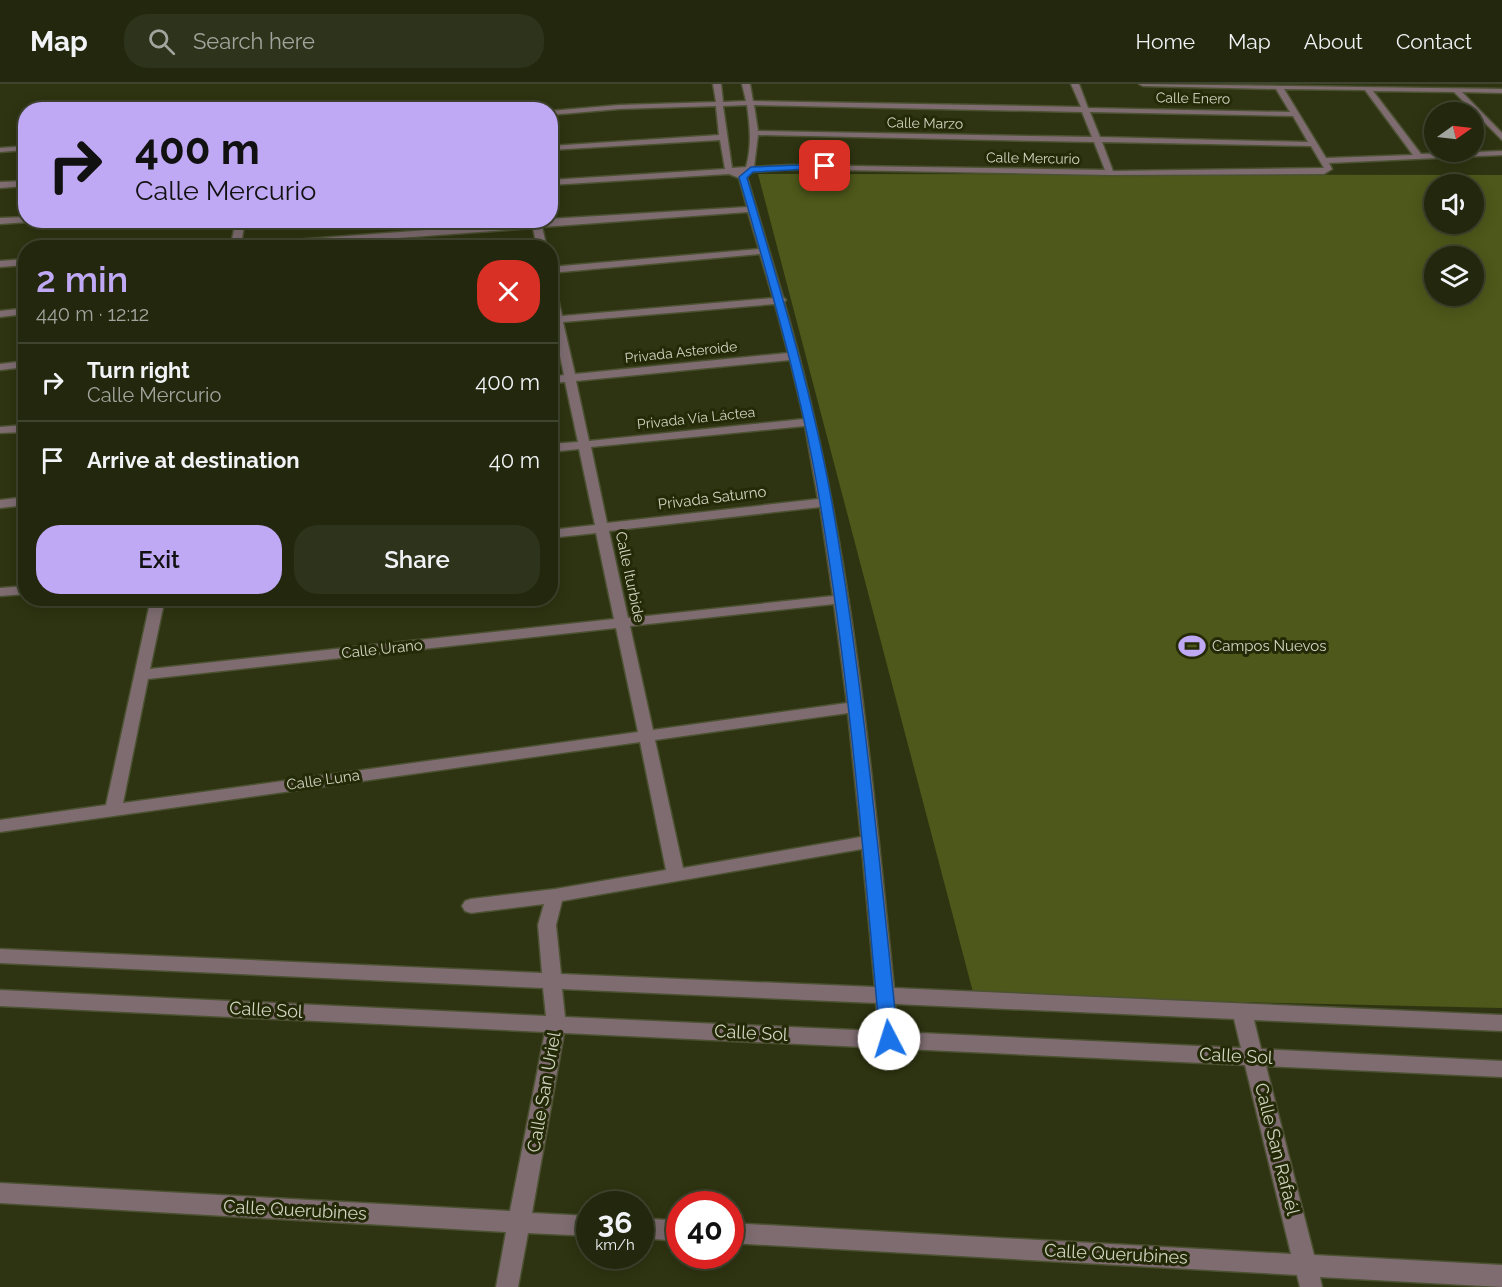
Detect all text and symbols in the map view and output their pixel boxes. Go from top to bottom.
search box [124,14,544,68]
text: Map [30,25,88,58]
icon: search [145,25,178,58]
text: Search here [193,28,315,54]
text: Home [1136,29,1195,54]
text: Map [1228,29,1271,54]
text: About [1304,29,1363,54]
text: Contact [1396,29,1472,54]
street label: Calle Enero [1156,89,1230,107]
north arrow [1424,102,1484,162]
map controls [1424,102,1484,306]
street label: Calle Marzo [887,114,963,132]
text: 400 m [135,125,260,174]
icon: right [36,126,114,204]
pin [799,140,850,191]
icon: arrive [808,149,841,182]
street label: Calle Mercurio [986,149,1080,167]
button: sound [1424,174,1484,234]
text: Calle Mercurio [135,175,316,206]
button: layers [1424,246,1484,306]
text: 2 min [36,258,128,300]
button: close [477,260,540,323]
text: 440 m · 12:12 [36,302,149,326]
street label: Privada Asteroide [624,338,738,366]
text: Turn right [87,357,190,383]
icon: right [36,366,69,399]
text: 400 m [475,369,540,395]
text: Calle Mercurio [87,383,221,407]
street label: Privada Vía Láctea [636,404,756,432]
icon: arrive [36,444,69,477]
text: Arrive at destination [87,447,300,473]
text: 40 m [489,447,540,473]
street label: Privada Saturno [657,482,767,514]
button: Exit [36,525,282,594]
button: Share [294,525,540,594]
street label: Calle Iturbide [612,530,648,624]
sports icon: Campos Nuevos [1177,631,1207,661]
street label: Calle Urano [340,636,424,662]
place label: Campos Nuevos [1212,637,1326,655]
street label: Calle Luna [285,766,361,794]
street label: Calle Sol [229,997,303,1022]
position arrow [857,1007,921,1071]
street label: Calle Sol [714,1020,788,1045]
street label: Calle San Uriel [523,1030,564,1154]
street label: Calle Sol [1199,1043,1273,1068]
street label: Calle San Rafaél [1251,1081,1304,1217]
speed limit sign: 40 [666,1191,744,1269]
street label: Calle Querubines [223,1195,368,1224]
text: 36 [598,1205,632,1240]
text: km/h [595,1236,635,1254]
street label: Calle Querubines [1044,1239,1189,1268]

